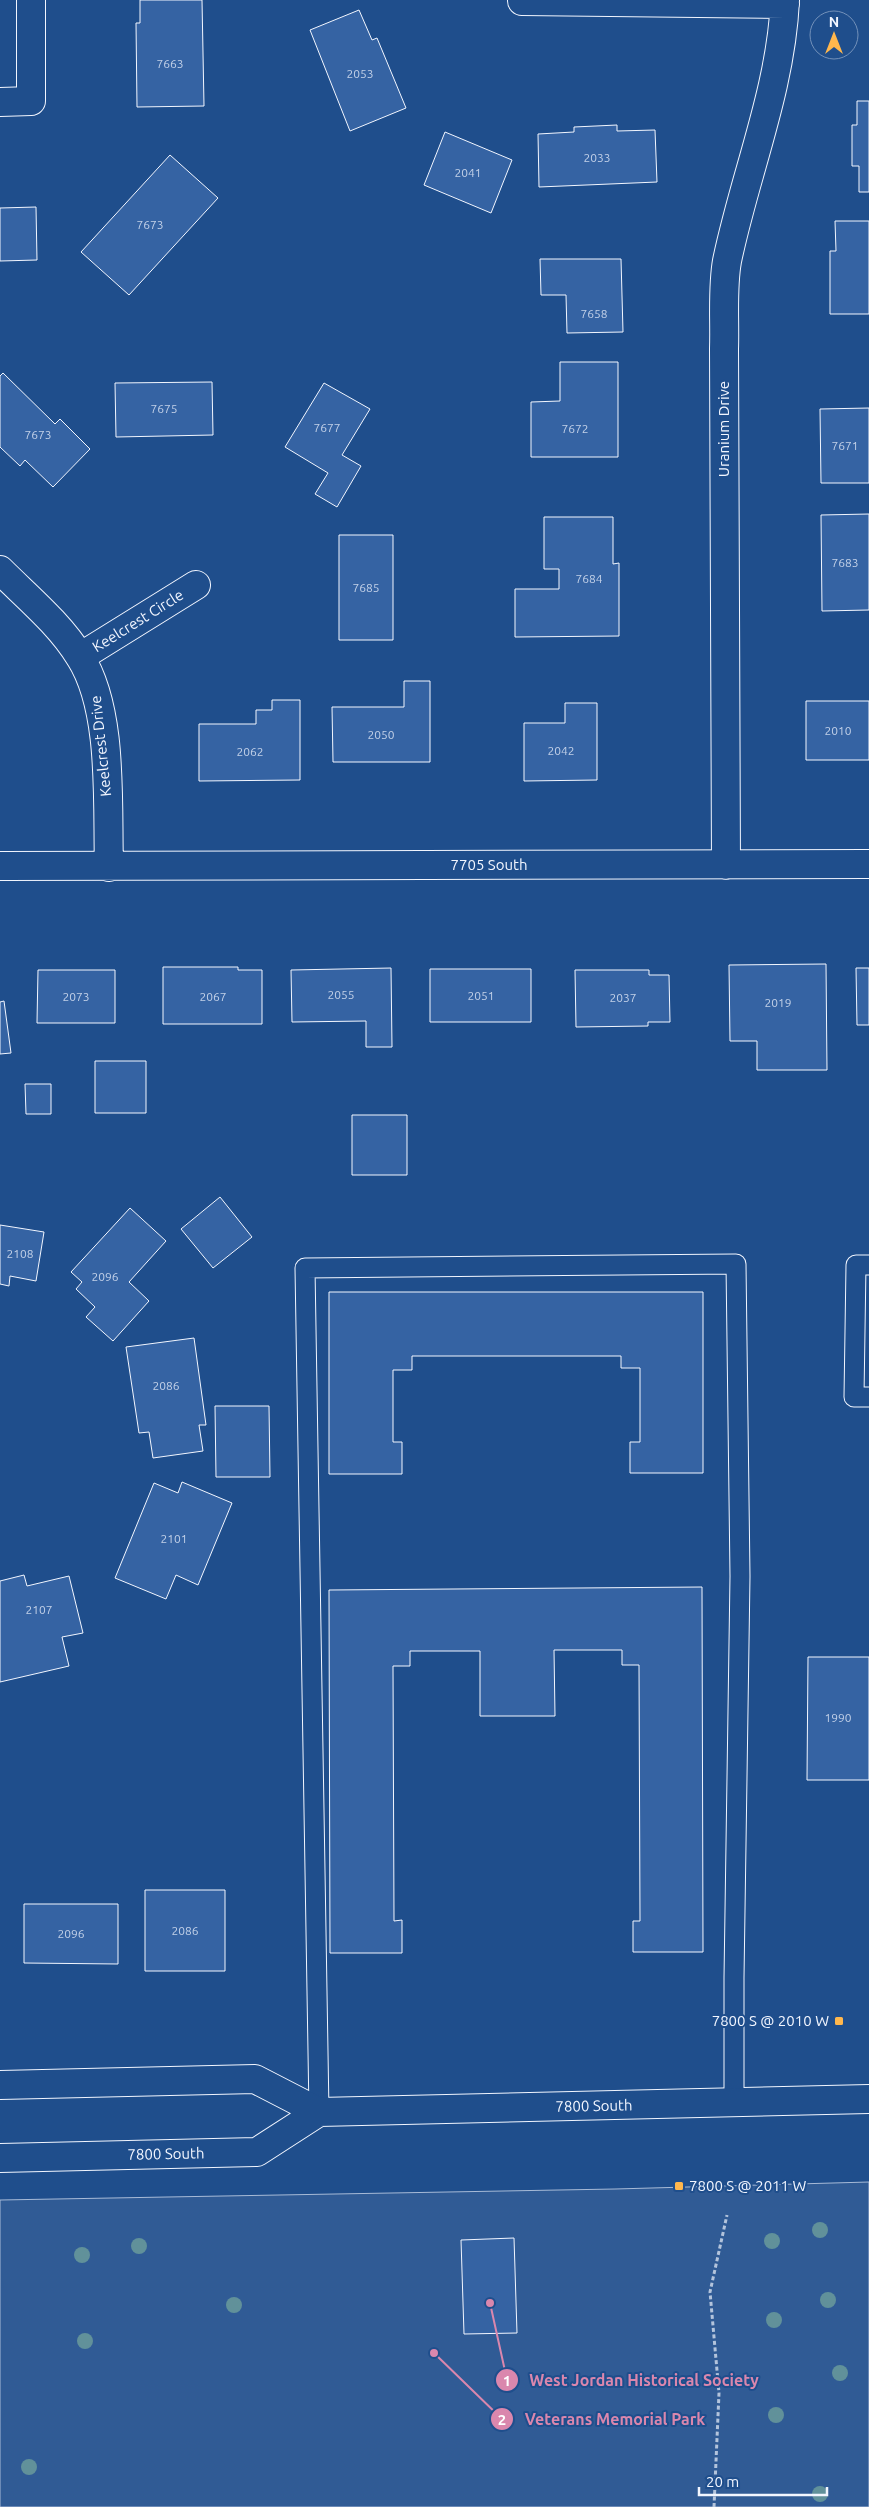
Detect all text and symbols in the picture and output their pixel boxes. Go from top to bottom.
north arrow [809,10,859,60]
text: N [829,14,839,30]
house number: 7663 [156,57,184,70]
house number: 2053 [346,67,374,80]
house number: 2033 [583,151,611,164]
house number: 2041 [454,166,482,179]
house number: 7673 [136,218,164,231]
house number: 7658 [580,307,608,320]
street label: Uranium Drive [715,381,732,477]
house number: 7675 [150,402,178,415]
house number: 7677 [313,421,341,434]
house number: 7672 [561,422,589,435]
house number: 7673 [24,428,52,441]
house number: 7671 [831,439,859,452]
house number: 7683 [831,556,859,569]
house number: 7684 [575,572,603,585]
house number: 7685 [352,581,380,594]
street label: Keelcrest Circle [89,586,186,655]
street label: Keelcrest Drive [87,695,114,797]
house number: 2010 [824,724,852,737]
house number: 2050 [367,728,395,741]
house number: 2042 [547,744,575,757]
house number: 2062 [236,745,264,758]
street label: 7705 South [451,856,527,873]
house number: 2055 [327,988,355,1001]
house number: 2051 [467,989,495,1002]
house number: 2073 [62,990,90,1003]
house number: 2067 [199,990,227,1003]
house number: 2037 [609,991,637,1004]
house number: 2019 [764,996,792,1009]
house number: 2108 [6,1247,34,1260]
house number: 2096 [91,1270,119,1283]
house number: 2086 [152,1379,180,1392]
house number: 2101 [160,1532,188,1545]
house number: 2107 [25,1603,53,1616]
house number: 1990 [824,1711,852,1724]
house number: 2086 [171,1924,199,1937]
house number: 2096 [57,1927,85,1940]
place label: 7800 S @ 2010 W [712,2012,829,2029]
marker: 7800 S @ 2010 W [833,2015,845,2027]
street label: 7800 South [555,2096,633,2115]
street label: 7800 South [127,2144,205,2163]
place label: 7800 S @ 2011 W [689,2177,806,2194]
marker: 7800 S @ 2011 W [673,2180,685,2192]
callout: West Jordan Historical Society [494,2365,769,2396]
text: West Jordan Historical Society [529,2371,759,2389]
text: 1 [503,2372,511,2389]
callout: Veterans Memorial Park [490,2404,715,2435]
text: Veterans Memorial Park [525,2410,705,2428]
text: 2 [498,2411,506,2428]
scale bar [699,2464,826,2496]
text: 20 m [706,2473,739,2490]

